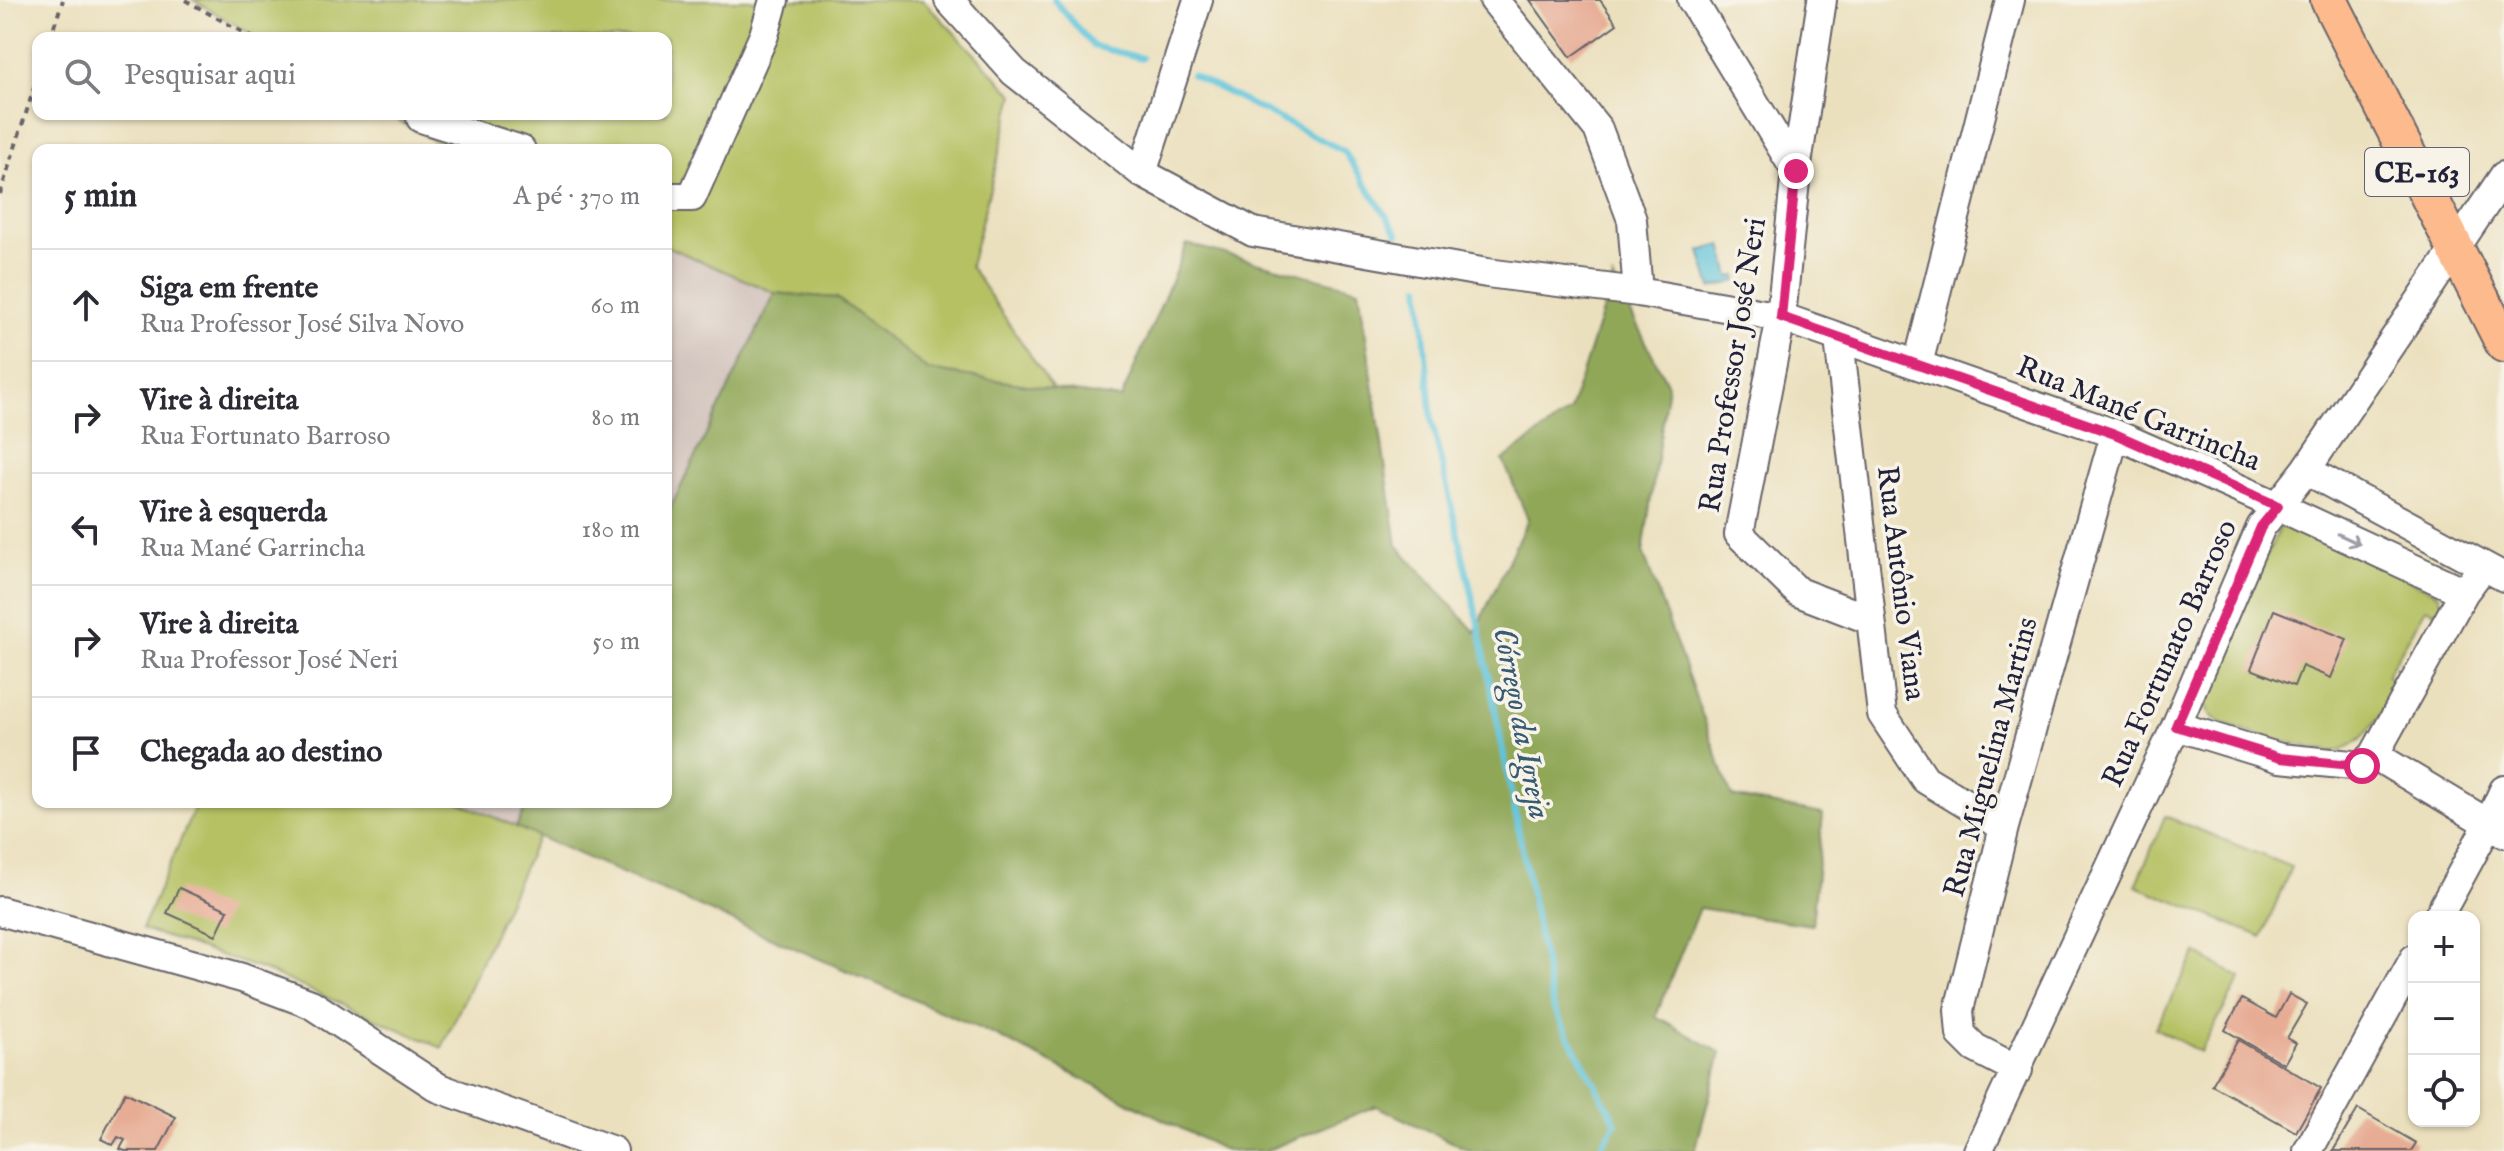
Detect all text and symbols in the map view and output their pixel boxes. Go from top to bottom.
search box [32,32,672,120]
icon: search [60,54,104,98]
text: Pesquisar aqui [124,57,296,95]
road number: CE-163 [2365,148,2469,196]
route end [1778,153,1814,189]
text: 5 min [64,175,137,218]
text: A pé · 370 m [513,180,640,213]
street label: Rua Professor José Neri [1692,215,1776,515]
text: Siga em frente [140,270,318,308]
icon: ahead [64,283,108,327]
text: 60 m [591,289,640,322]
text: Rua Professor José Silva Novo [140,308,464,341]
street label: Rua Mané Garrincha [2011,349,2266,481]
text: Vire à direita [140,382,299,420]
icon: right [64,395,108,439]
text: 80 m [591,401,640,434]
text: Rua Fortunato Barroso [140,420,391,453]
street label: Rua Antônio Viana [1867,464,1933,703]
text: Vire à esquerda [140,494,327,532]
icon: left [64,507,108,551]
text: 180 m [582,513,640,546]
street label: Rua Fortunato Barroso [2095,514,2247,794]
text: Rua Mané Garrincha [140,532,365,565]
one-way arrow [2337,532,2361,547]
text: Vire à direita [140,606,299,644]
street label: Rua Miguelina Martins [1936,613,2048,902]
icon: right [64,619,108,663]
water label: Córrego da Igreja [1482,624,1559,823]
text: 50 m [592,625,640,658]
text: Rua Professor José Neri [140,644,398,677]
icon: arrive [64,731,108,775]
text: Chegada ao destino [140,734,382,772]
route start [2344,748,2380,784]
map controls [2408,911,2480,1127]
button: + [2408,911,2480,983]
button: − [2408,983,2480,1055]
button: locate [2408,1055,2480,1127]

